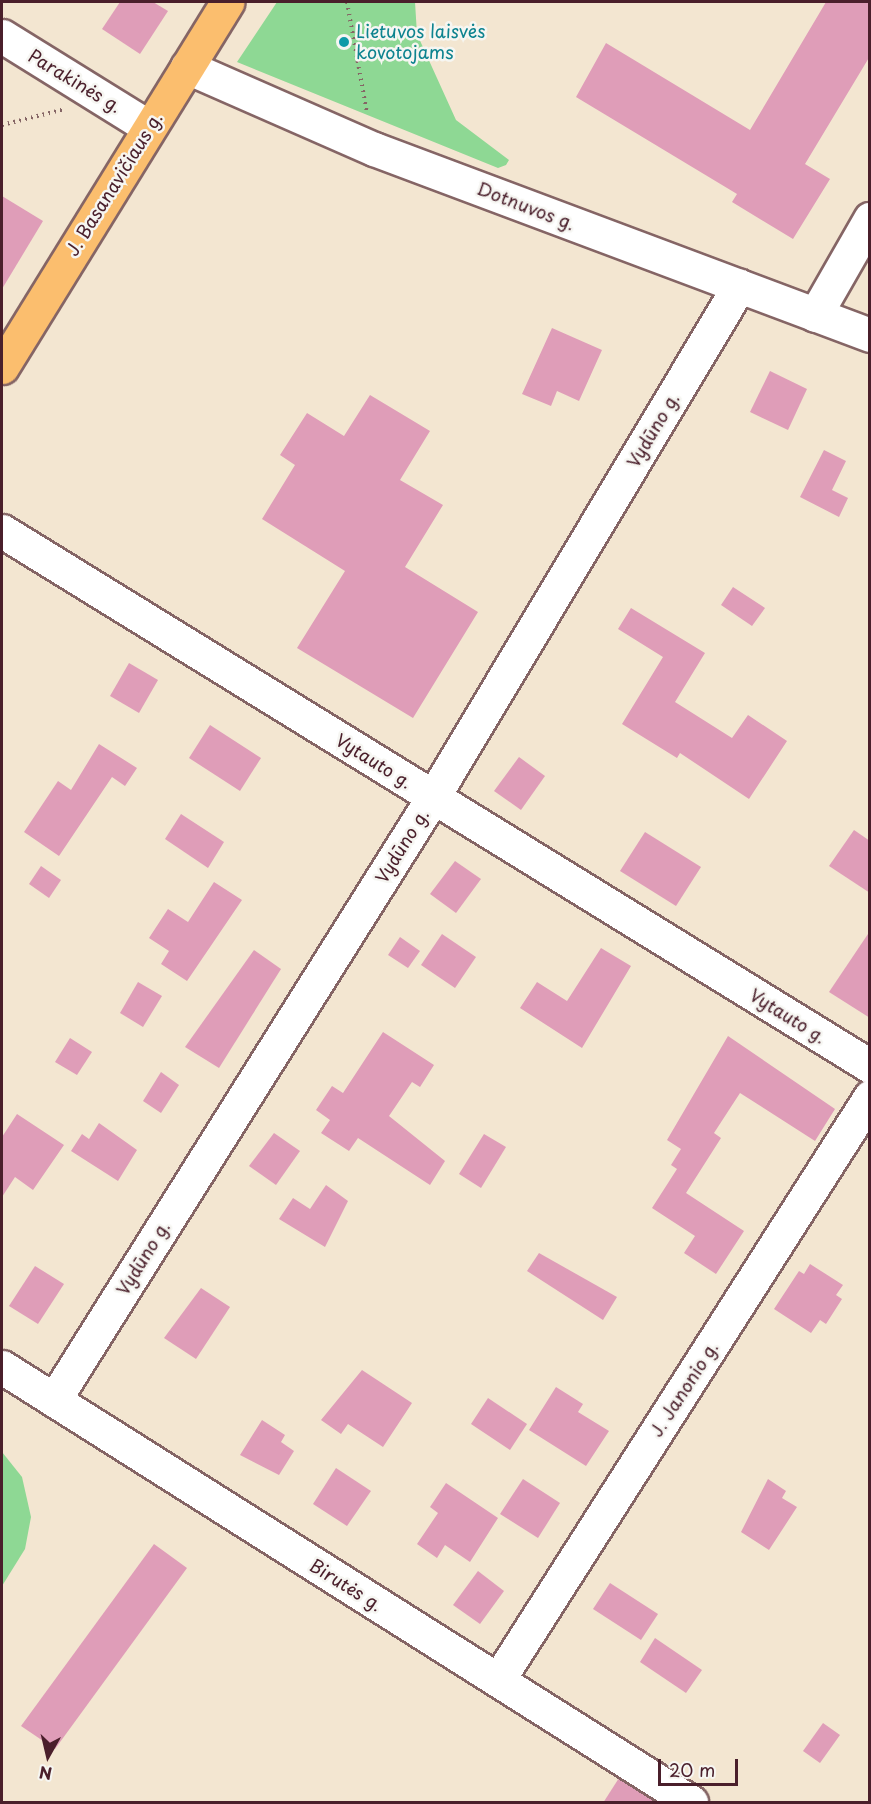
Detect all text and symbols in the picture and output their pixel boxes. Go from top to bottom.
place label: Lietuvos laisvės kovotojams [356,21,486,63]
marker: Lietuvos laisvės kovotojams [337,35,351,49]
street label: Parakinės g. [24,45,126,117]
street label: J. Basanavičiaus g. [61,107,167,261]
street label: Dotnuvos g. [474,178,578,234]
street label: Vydūno g. [622,389,684,471]
street label: Vytauto g. [331,729,417,793]
street label: Vydūno g. [371,805,433,887]
street label: Vytauto g. [745,984,831,1048]
street label: Vydūno g. [112,1217,174,1299]
street label: J. Janonio g. [645,1337,723,1441]
street label: Birutės g. [305,1554,387,1616]
north arrow [18,1726,78,1786]
scale bar [661,1747,740,1785]
text: 20 m [669,1756,715,1783]
text: N [38,1761,53,1787]

